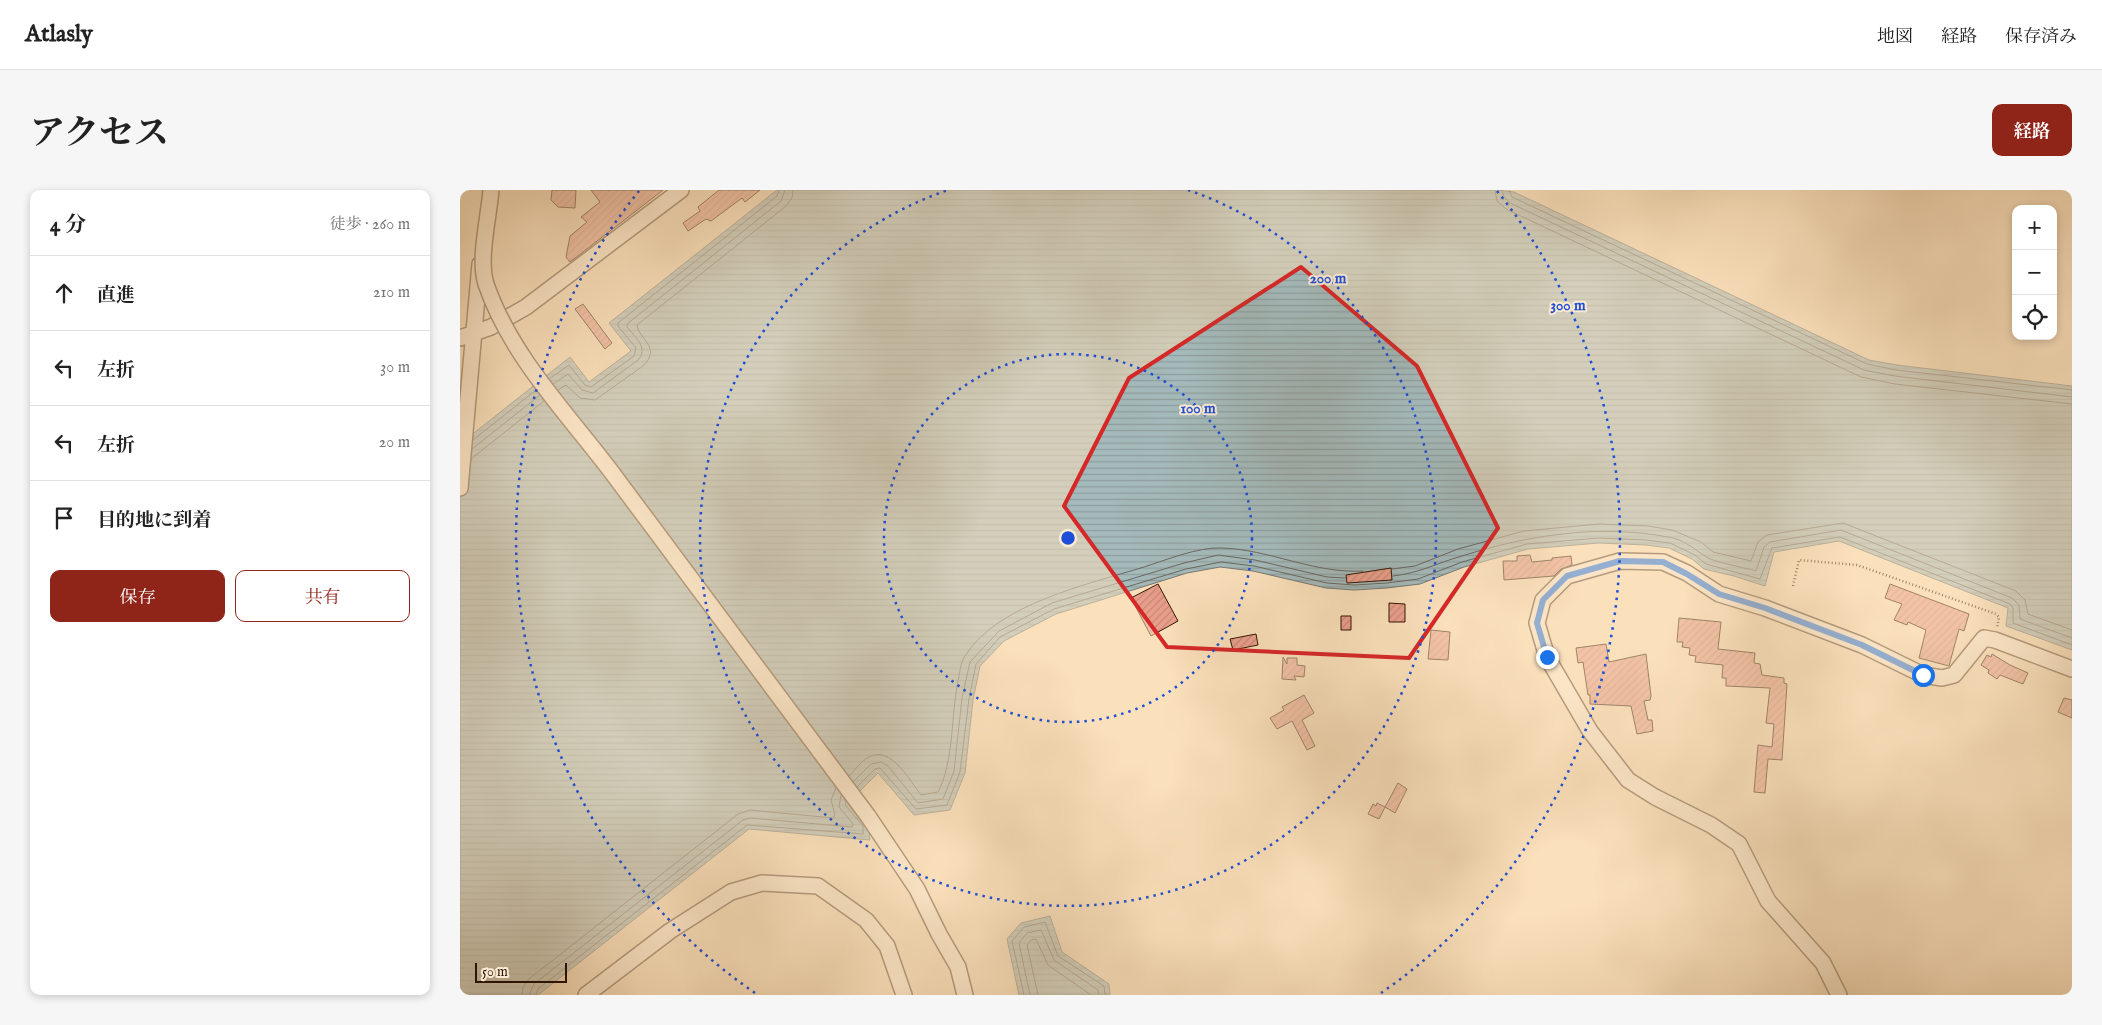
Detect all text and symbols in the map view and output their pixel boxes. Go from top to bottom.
text: Atlasly [25,19,93,50]
text: 地図 [1877,26,1913,49]
text: 経路 [1941,26,1977,49]
text: 保存済み [2005,26,2077,49]
button: 経路 [1992,104,2072,156]
text: アクセス [30,112,169,157]
map controls [2012,205,2057,340]
button: + [2012,205,2057,250]
text: 4 分 [50,212,86,239]
text: 徒歩 · 260 m [330,215,410,235]
button: − [2012,250,2057,295]
text: 200 m [1310,269,1347,288]
icon: ahead [50,279,78,307]
text: 210 m [373,283,410,303]
text: 直進 [97,284,135,308]
button: locate [2012,295,2057,340]
text: 300 m [1550,296,1586,315]
icon: left [50,354,78,382]
text: 30 m [380,358,410,378]
text: 左折 [97,359,135,383]
text: 100 m [1180,399,1216,418]
icon: left [50,429,78,457]
text: 20 m [379,433,410,453]
text: 左折 [97,434,135,458]
icon: arrive [50,504,78,532]
text: 目的地に到着 [97,509,211,533]
centre of rings [1059,529,1077,547]
button: 保存 [50,570,225,622]
button: 共有 [235,570,410,622]
route end [1536,646,1559,669]
route start [1912,664,1935,687]
scale bar [475,960,568,983]
text: 50 m [482,963,508,981]

